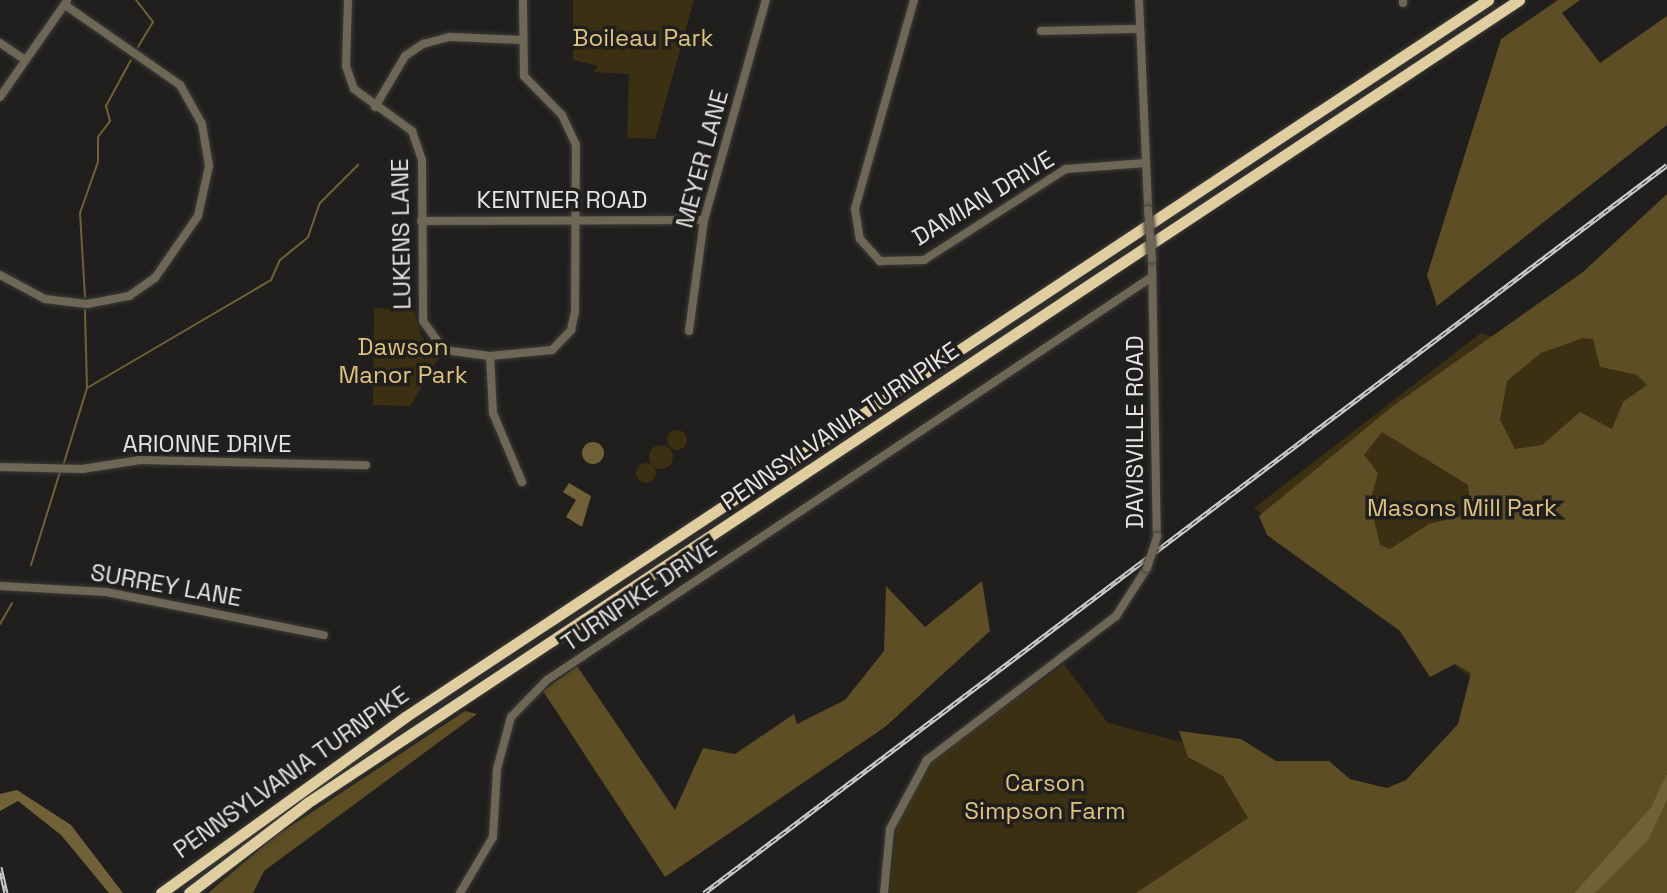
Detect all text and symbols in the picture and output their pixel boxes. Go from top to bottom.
park label: Boileau Park [573,24,713,52]
street label: MEYER LANE [670,87,734,231]
street label: DAMIAN DRIVE [907,144,1059,252]
street label: LUKENS LANE [385,158,417,310]
street label: KENTNER ROAD [477,186,647,214]
park label: Dawson Manor Park [338,333,468,389]
street label: PENNSYLVANIA TURNPIKE [715,335,965,517]
street label: DAVISVILLE ROAD [1121,335,1149,529]
street label: ARIONNE DRIVE [122,430,292,458]
park label: Masons Mill Park [1367,494,1557,522]
street label: TURNPIKE DRIVE [556,532,722,658]
street label: SURREY LANE [88,558,244,612]
street label: PENNSYLVANIA TURNPIKE [168,680,414,864]
park label: Carson Simpson Farm [964,769,1126,825]

